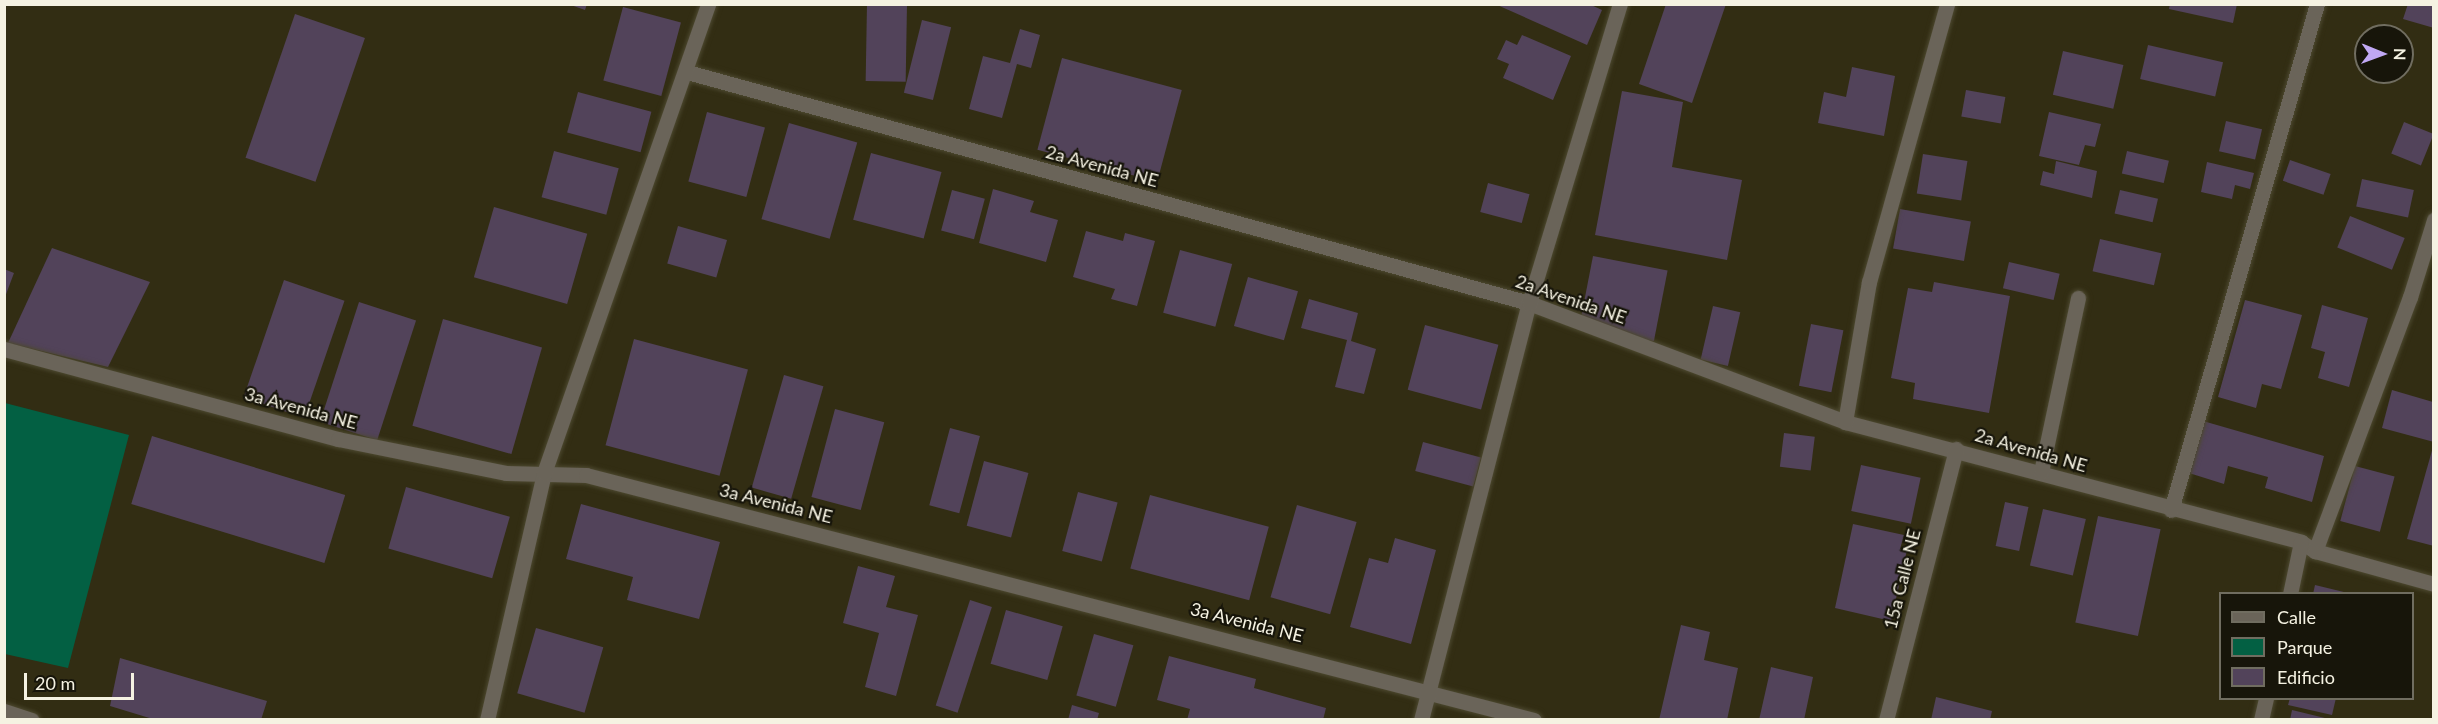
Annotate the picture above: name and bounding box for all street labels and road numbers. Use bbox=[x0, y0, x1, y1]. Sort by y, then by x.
street label: 2a Avenida NE bbox=[1043, 141, 1161, 191]
street label: 2a Avenida NE bbox=[1513, 270, 1629, 328]
street label: 3a Avenida NE bbox=[242, 383, 360, 433]
street label: 2a Avenida NE bbox=[1972, 424, 2090, 476]
street label: 3a Avenida NE bbox=[717, 478, 835, 528]
street label: 15a Calle NE bbox=[1879, 527, 1925, 631]
street label: 3a Avenida NE bbox=[1188, 597, 1306, 647]

